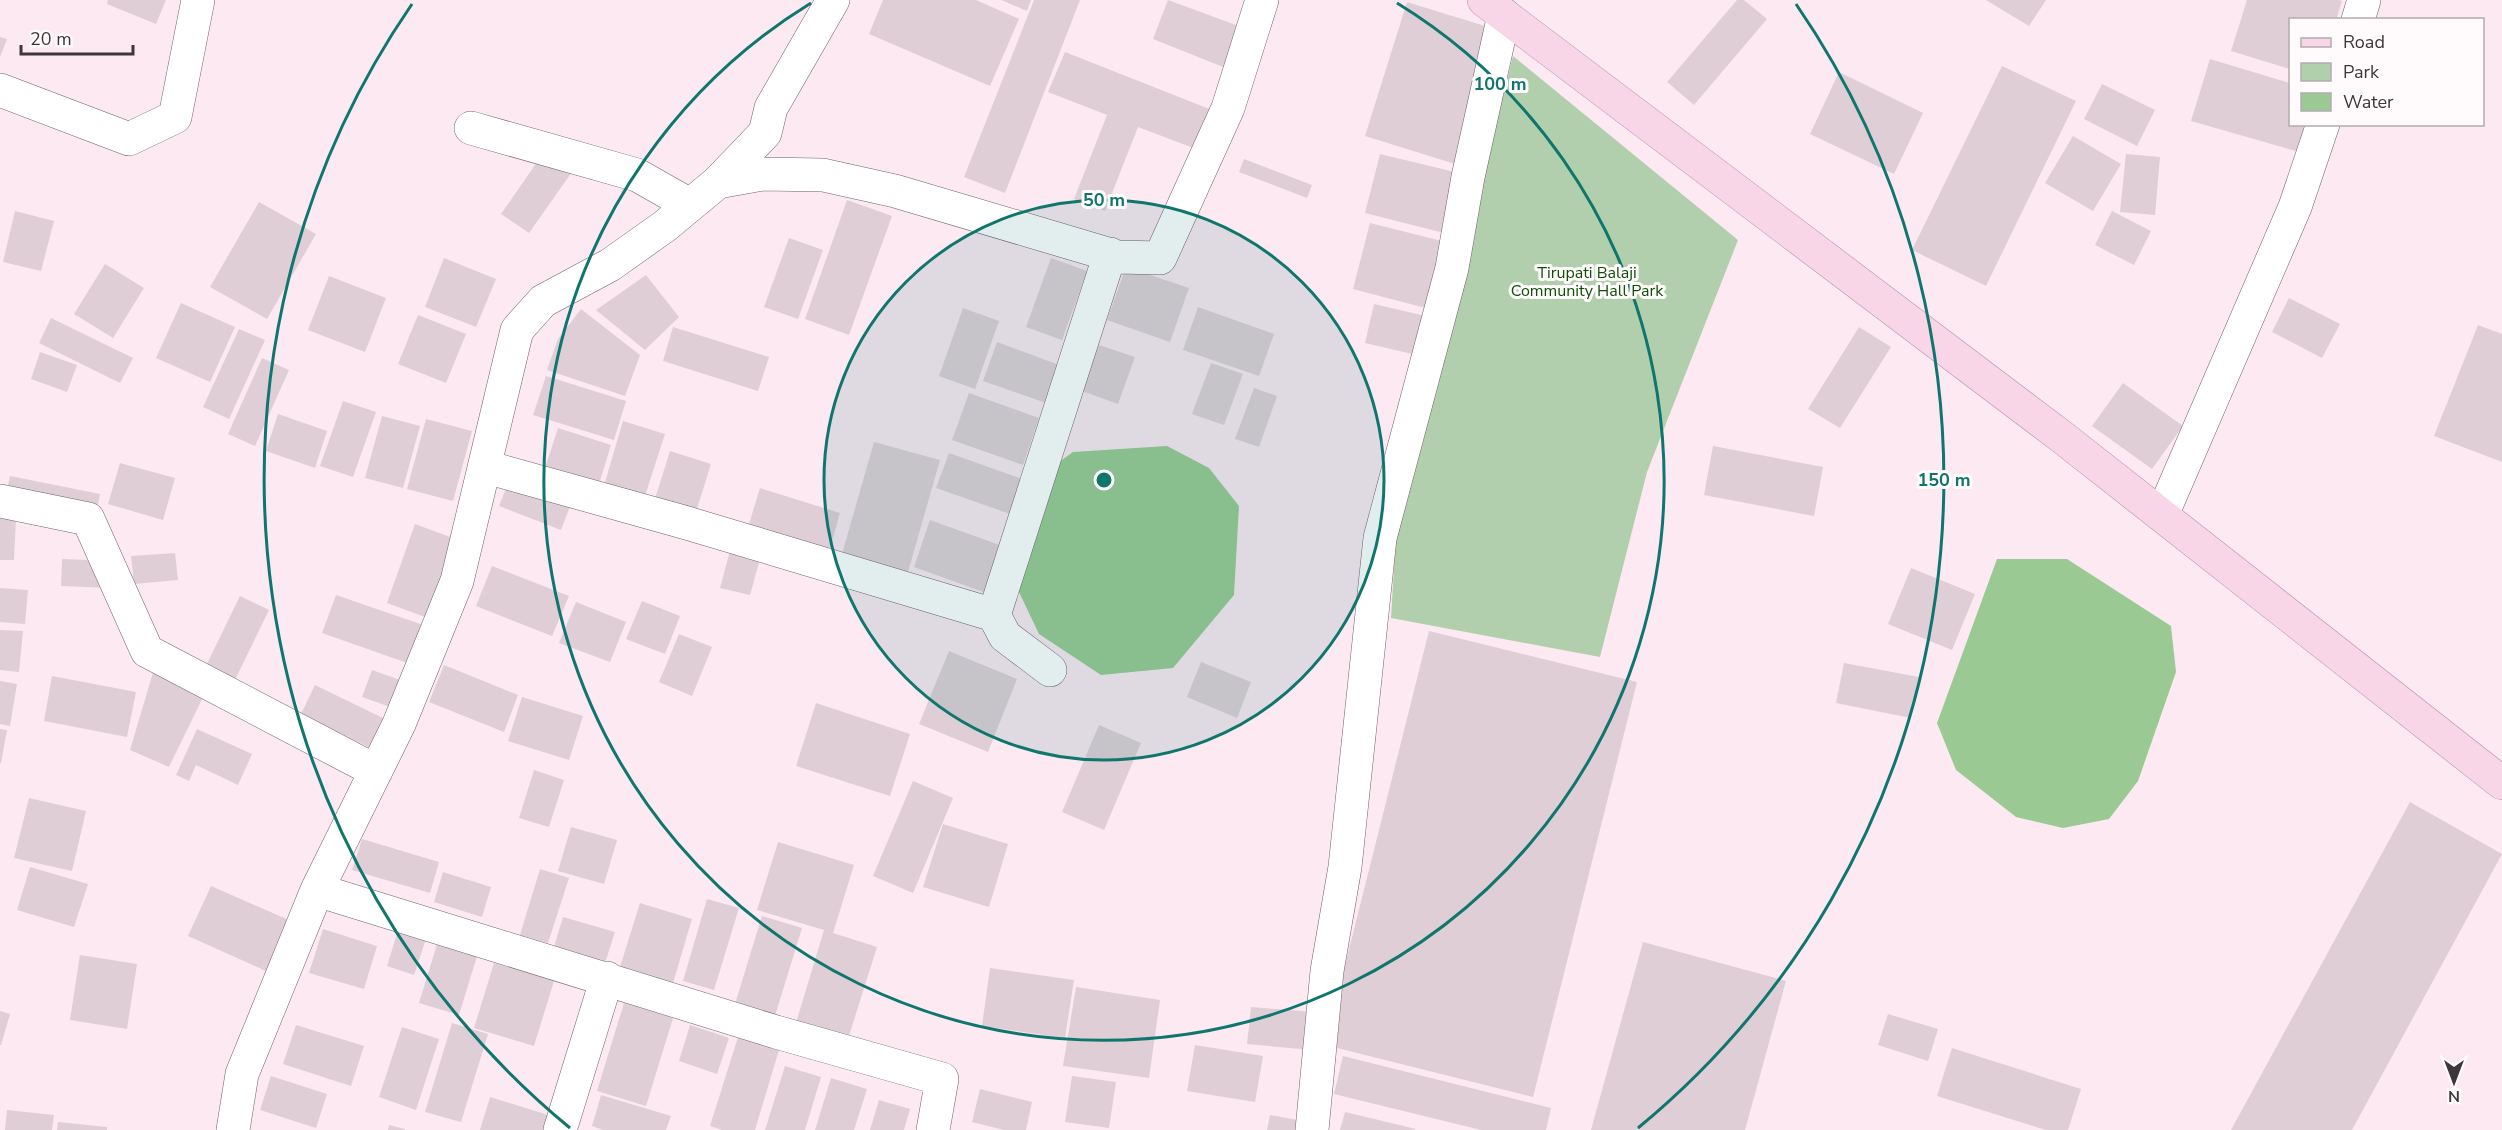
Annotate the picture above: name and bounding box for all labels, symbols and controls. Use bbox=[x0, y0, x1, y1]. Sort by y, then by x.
scale bar bbox=[21, 18, 134, 56]
legend bbox=[2289, 18, 2484, 126]
text: 20 m bbox=[30, 27, 72, 51]
text: Road bbox=[2343, 30, 2385, 54]
text: Park bbox=[2343, 60, 2380, 84]
text: 100 m bbox=[1473, 72, 1527, 96]
text: Water bbox=[2343, 90, 2394, 114]
text: 50 m bbox=[1083, 188, 1125, 212]
park label: Tirupati Balaji Community Hall Park bbox=[1511, 262, 1664, 302]
text: 150 m bbox=[1917, 468, 1971, 492]
centre of rings bbox=[1094, 470, 1114, 490]
north arrow bbox=[2424, 1052, 2484, 1112]
text: N bbox=[2448, 1085, 2460, 1107]

